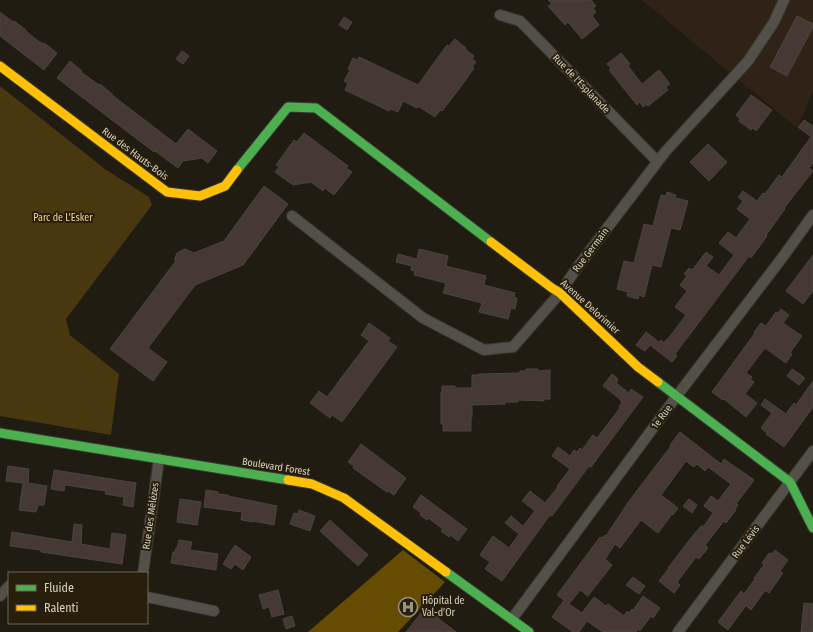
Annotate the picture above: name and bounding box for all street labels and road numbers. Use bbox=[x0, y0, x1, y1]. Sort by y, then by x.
street label: Rue de l'Esplanade bbox=[550, 52, 612, 116]
street label: Rue des Hauts-Bois bbox=[100, 125, 170, 183]
street label: Rue Germain bbox=[570, 225, 612, 275]
street label: Avenue Delorimier bbox=[558, 277, 623, 337]
street label: 1e Rue bbox=[649, 403, 675, 431]
street label: Boulevard Forest bbox=[241, 456, 312, 478]
street label: Rue des Mélèzes bbox=[140, 482, 162, 550]
street label: Rue Lévis bbox=[730, 523, 762, 561]

